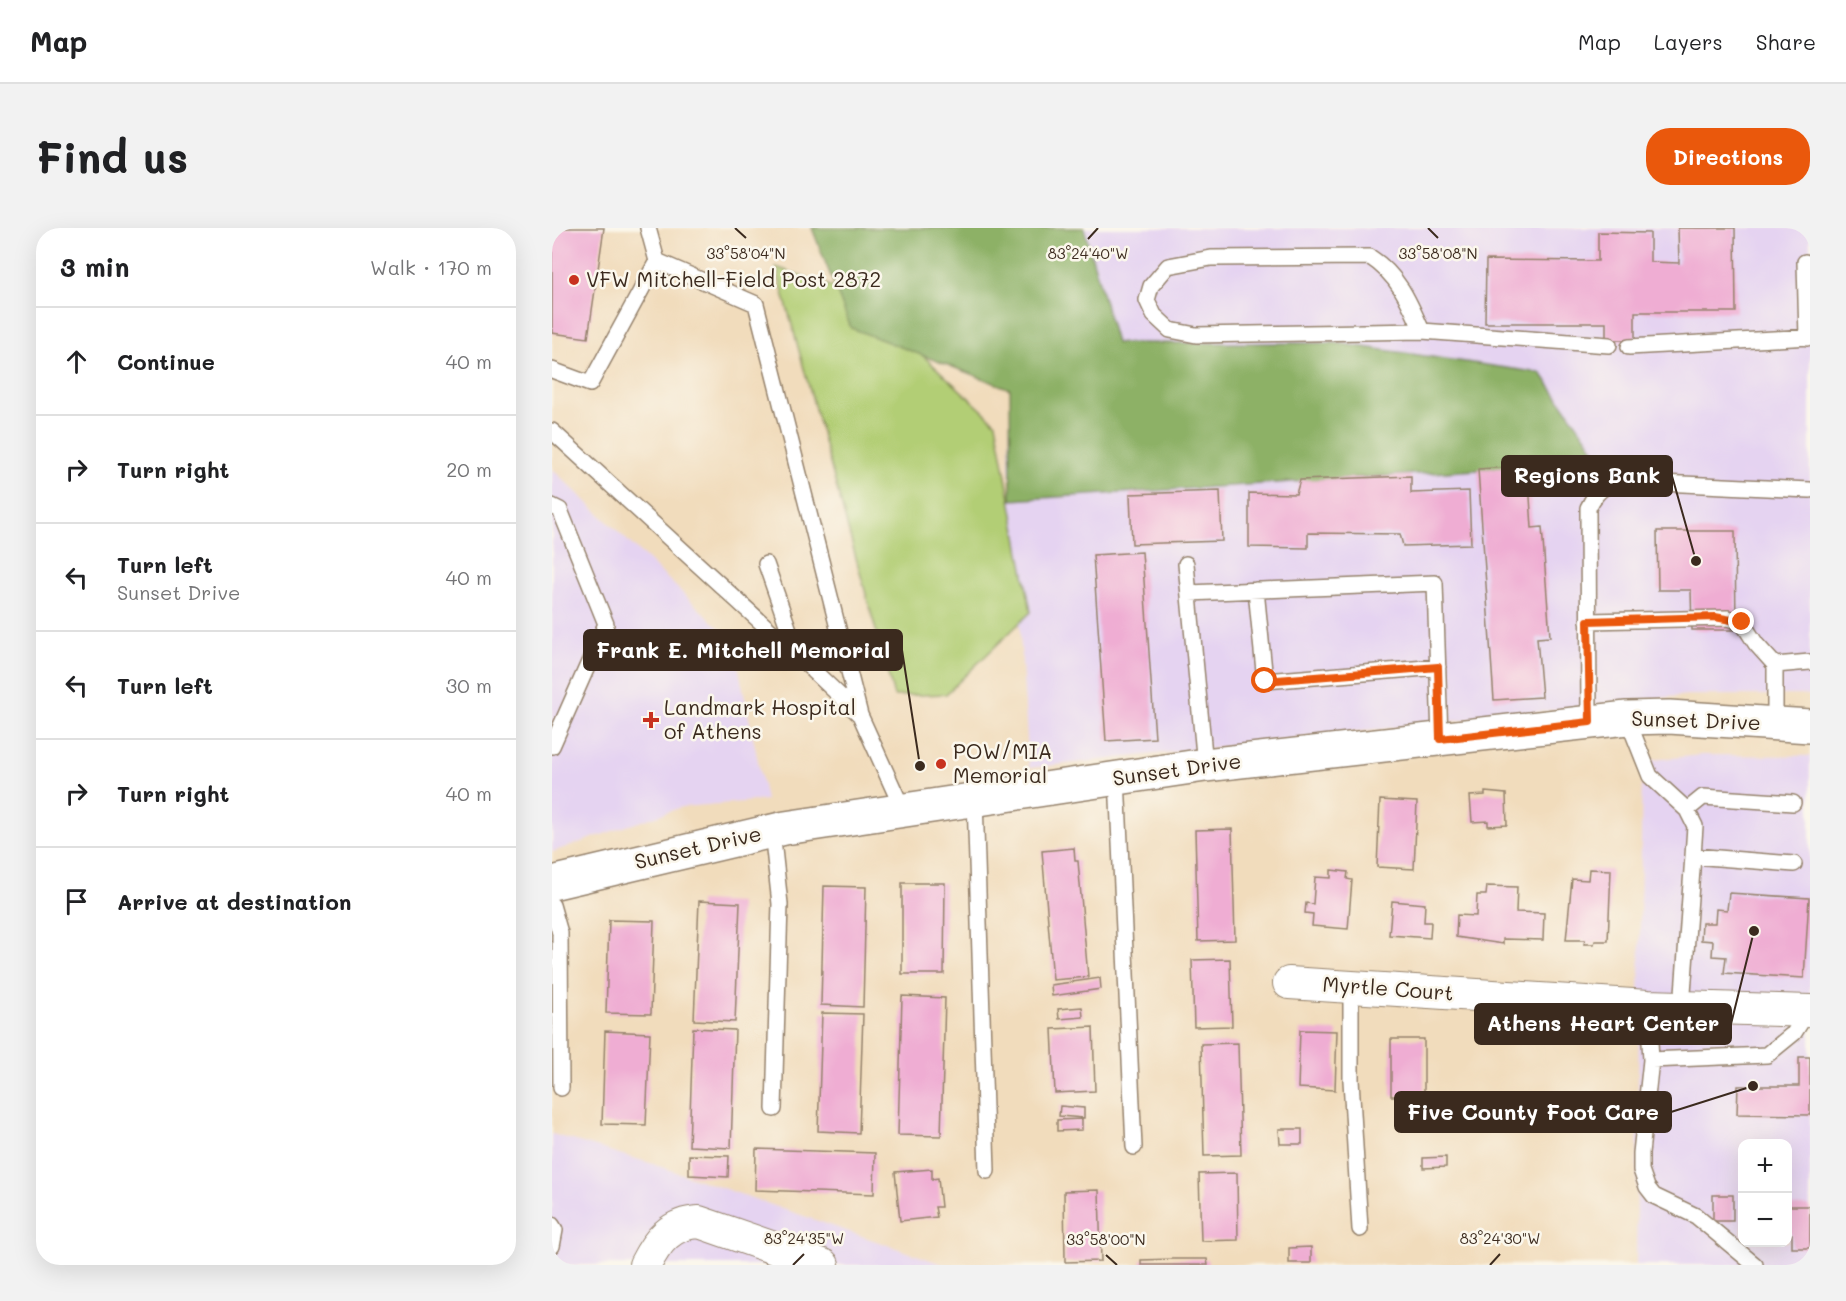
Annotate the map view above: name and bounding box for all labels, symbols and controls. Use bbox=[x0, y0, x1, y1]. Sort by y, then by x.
text: Map bbox=[30, 23, 87, 59]
text: Map bbox=[1578, 28, 1621, 55]
text: Layers bbox=[1654, 28, 1723, 55]
text: Share bbox=[1756, 28, 1816, 55]
button: Directions bbox=[1646, 128, 1810, 185]
text: Find us bbox=[36, 129, 188, 184]
text: 33°58'04"N bbox=[707, 243, 785, 263]
text: 83°24'40"W bbox=[1048, 243, 1128, 263]
text: 33°58'08"N bbox=[1398, 243, 1478, 263]
text: 3 min bbox=[60, 250, 129, 284]
text: Walk · 170 m bbox=[370, 254, 492, 280]
place label: VFW Mitchell-Field Post 2872 bbox=[586, 265, 881, 292]
marker: VFW Mitchell-Field Post 2872 bbox=[567, 273, 581, 287]
icon: ahead bbox=[60, 345, 93, 378]
text: Continue bbox=[117, 347, 215, 376]
text: 40 m bbox=[446, 348, 492, 374]
icon: right bbox=[60, 453, 93, 486]
text: Turn right bbox=[117, 455, 229, 484]
text: 20 m bbox=[446, 456, 492, 482]
callout: Regions Bank bbox=[1502, 456, 1672, 496]
text: Regions Bank bbox=[1514, 460, 1660, 489]
text: Turn left bbox=[117, 550, 213, 579]
icon: left bbox=[60, 561, 93, 594]
text: 40 m bbox=[446, 564, 492, 590]
text: Sunset Drive bbox=[117, 579, 240, 605]
route end bbox=[1728, 608, 1754, 634]
callout: Frank E. Mitchell Memorial bbox=[584, 630, 902, 670]
text: Frank E. Mitchell Memorial bbox=[596, 635, 890, 664]
route start bbox=[1251, 667, 1277, 693]
icon: left bbox=[60, 669, 93, 702]
text: Turn left bbox=[117, 671, 213, 700]
text: 30 m bbox=[446, 672, 492, 698]
place label: Landmark Hospital of Athens bbox=[664, 693, 856, 744]
street label: Sunset Drive bbox=[1631, 704, 1761, 735]
marker: Landmark Hospital of Athens bbox=[642, 711, 660, 729]
place label: POW/MIA Memorial bbox=[953, 737, 1052, 788]
street label: Sunset Drive bbox=[1111, 746, 1243, 791]
marker: POW/MIA Memorial bbox=[934, 757, 948, 771]
icon: right bbox=[60, 777, 93, 810]
text: Turn right bbox=[117, 779, 229, 808]
text: 40 m bbox=[446, 780, 492, 806]
street label: Sunset Drive bbox=[631, 819, 764, 874]
icon: arrive bbox=[60, 885, 93, 918]
text: Arrive at destination bbox=[117, 887, 352, 916]
street label: Myrtle Court bbox=[1322, 969, 1454, 1006]
callout: Athens Heart Center bbox=[1475, 1004, 1731, 1044]
text: Athens Heart Center bbox=[1487, 1008, 1719, 1037]
callout: Five County Foot Care bbox=[1395, 1092, 1671, 1132]
text: Five County Foot Care bbox=[1407, 1097, 1659, 1126]
map controls bbox=[1738, 1139, 1792, 1247]
button: + bbox=[1738, 1139, 1792, 1193]
button: − bbox=[1738, 1193, 1792, 1247]
text: 83°24'35"W bbox=[764, 1228, 844, 1248]
text: 83°24'30"W bbox=[1460, 1228, 1540, 1248]
text: 33°58'00"N bbox=[1066, 1229, 1146, 1249]

